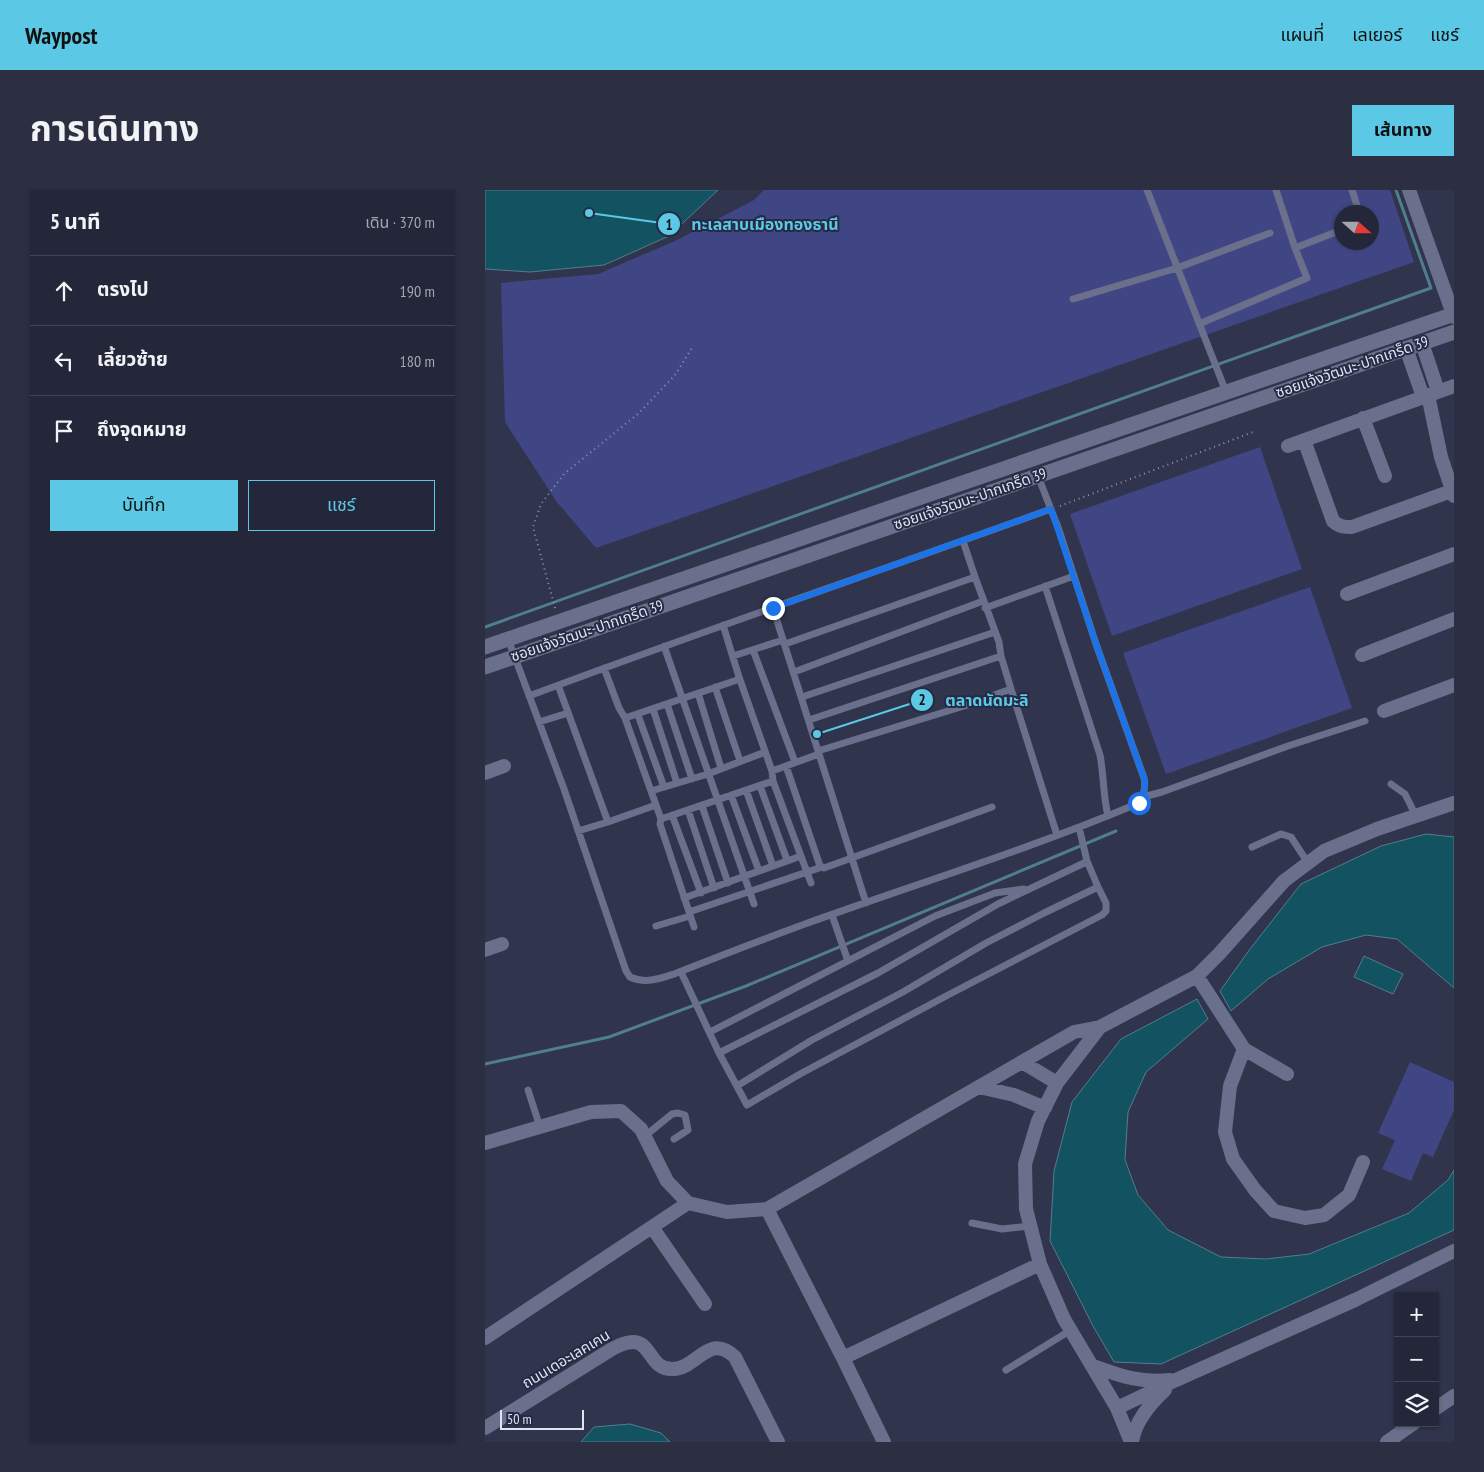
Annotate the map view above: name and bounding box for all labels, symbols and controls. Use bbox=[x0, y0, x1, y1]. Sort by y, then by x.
text: Waypost bbox=[25, 20, 98, 51]
text: แผนที่ bbox=[1280, 23, 1324, 46]
text: เลเยอร์ bbox=[1352, 23, 1402, 46]
text: แชร์ bbox=[1430, 23, 1459, 46]
text: การเดินทาง bbox=[30, 105, 199, 151]
button: เส้นทาง bbox=[1352, 105, 1454, 156]
north arrow bbox=[1334, 205, 1379, 250]
text: 5 นาที bbox=[50, 208, 101, 235]
callout: ทะเลสาบเมืองทองธานี bbox=[656, 209, 849, 240]
text: เดิน · 370 m bbox=[365, 212, 435, 232]
text: ทะเลสาบเมืองทองธานี bbox=[691, 214, 839, 234]
text: 1 bbox=[665, 215, 673, 234]
icon: ahead bbox=[50, 277, 78, 305]
text: ตรงไป bbox=[97, 277, 149, 301]
text: 190 m bbox=[400, 281, 435, 301]
street label: ซอยแจ้งวัฒนะ-ปากเกร็ด 39 bbox=[1273, 331, 1431, 402]
icon: left bbox=[50, 347, 78, 375]
text: เลี้ยวซ้าย bbox=[97, 347, 168, 371]
text: 180 m bbox=[400, 351, 435, 371]
icon: arrive bbox=[50, 417, 78, 445]
text: ถึงจุดหมาย bbox=[97, 417, 187, 441]
street label: ซอยแจ้งวัฒนะ-ปากเกร็ด 39 bbox=[891, 463, 1049, 534]
button: บันทึก bbox=[50, 480, 238, 531]
button: แชร์ bbox=[248, 480, 435, 531]
street label: ซอยแจ้งวัฒนะ-ปากเกร็ด 39 bbox=[508, 595, 666, 666]
route end bbox=[762, 597, 785, 620]
callout: ตลาดนัดมะลิ bbox=[910, 684, 1038, 715]
text: 2 bbox=[918, 690, 926, 709]
text: ตลาดนัดมะลิ bbox=[945, 690, 1029, 710]
route start bbox=[1128, 792, 1151, 815]
map controls bbox=[1394, 1292, 1439, 1427]
button: + bbox=[1394, 1292, 1439, 1337]
street label: ถนนเดอะเลคเคน bbox=[518, 1325, 613, 1392]
button: − bbox=[1394, 1337, 1439, 1382]
button: layers bbox=[1394, 1382, 1439, 1427]
scale bar bbox=[500, 1407, 584, 1430]
text: 50 m bbox=[507, 1410, 532, 1428]

